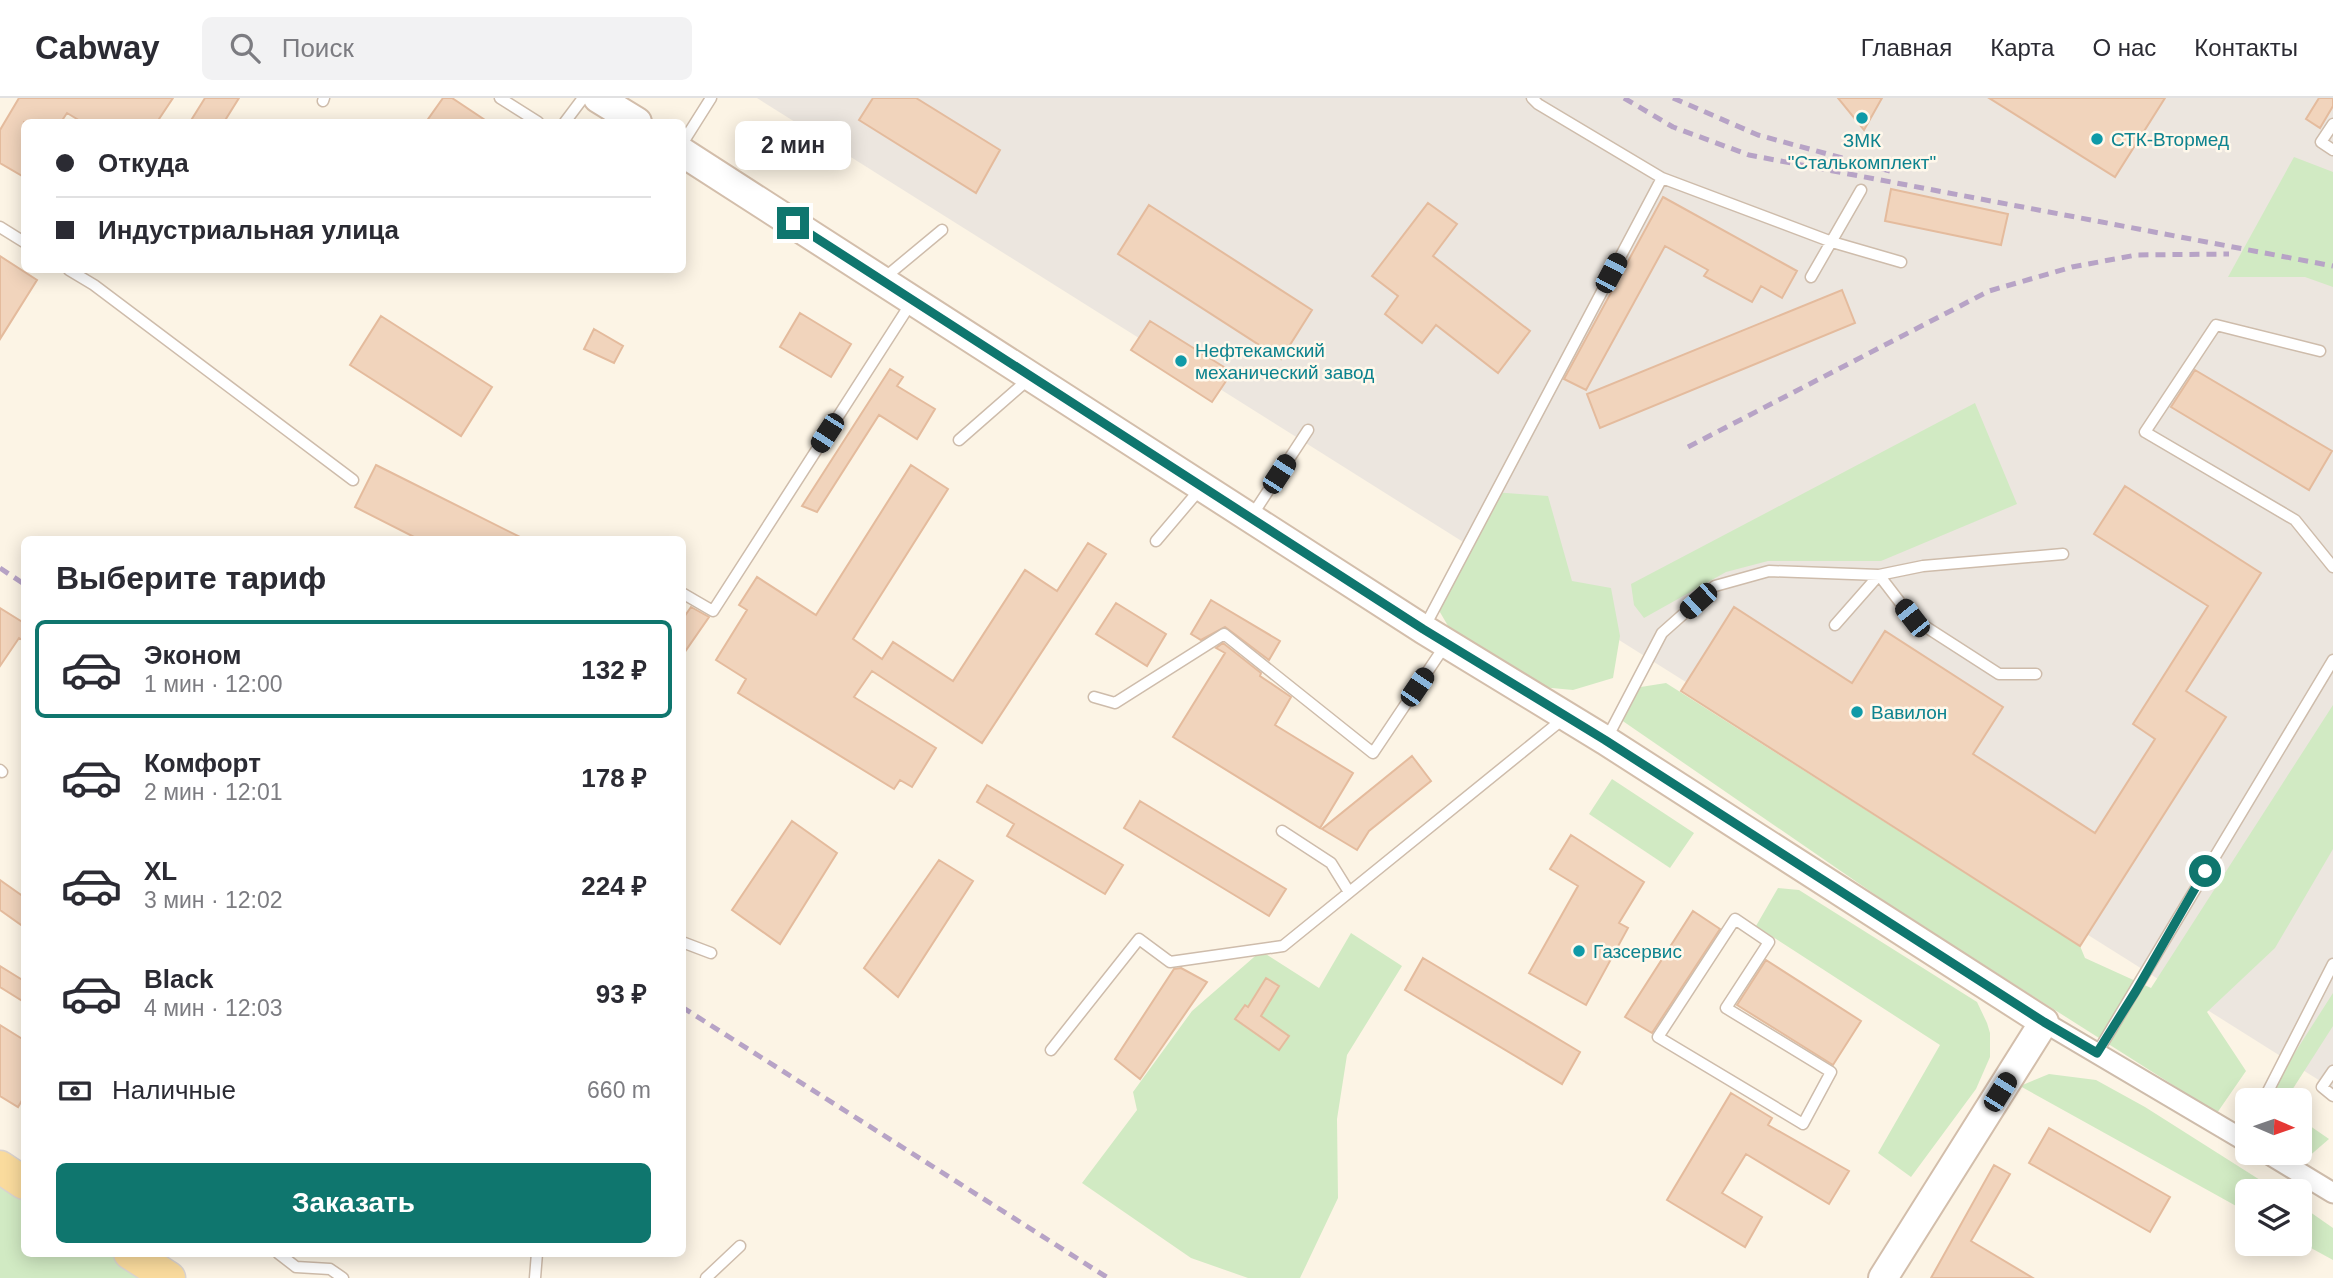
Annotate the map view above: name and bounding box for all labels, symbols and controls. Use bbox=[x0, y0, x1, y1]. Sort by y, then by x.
search box bbox=[202, 17, 692, 80]
text: Cabway bbox=[35, 29, 160, 66]
icon: search bbox=[226, 29, 264, 67]
text: Поиск bbox=[282, 33, 354, 63]
text: Главная bbox=[1861, 34, 1952, 61]
text: Карта bbox=[1990, 34, 2054, 61]
text: О нас bbox=[2092, 34, 2156, 61]
text: Контакты bbox=[2194, 34, 2298, 61]
marker: ЗМК "Сталькомплект" bbox=[1854, 110, 1870, 126]
callout: 2 мин bbox=[735, 122, 851, 170]
place label: СТК-Втормед bbox=[2111, 129, 2229, 150]
place label: ЗМК "Сталькомплект" bbox=[1788, 130, 1936, 173]
marker: СТК-Втормед bbox=[2089, 131, 2105, 147]
text: 2 мин bbox=[761, 132, 825, 158]
text: Откуда bbox=[98, 148, 189, 178]
route end bbox=[777, 207, 809, 239]
text: Индустриальная улица bbox=[98, 215, 399, 245]
car bbox=[1592, 250, 1631, 296]
place label: Нефтекамский механический завод bbox=[1195, 340, 1374, 383]
marker: Нефтекамский механический завод bbox=[1173, 353, 1189, 369]
car bbox=[807, 410, 848, 456]
car bbox=[1259, 451, 1300, 497]
text: Выберите тариф bbox=[56, 560, 326, 596]
car bbox=[1676, 579, 1721, 623]
car bbox=[1891, 595, 1934, 641]
icon: car bbox=[60, 638, 123, 701]
text: Эконом bbox=[144, 640, 242, 670]
text: 132 ₽ bbox=[581, 655, 647, 685]
car bbox=[1397, 664, 1438, 710]
text: 1 мин · 12:00 bbox=[144, 671, 283, 697]
place label: Вавилон bbox=[1871, 702, 1947, 723]
marker: Вавилон bbox=[1849, 704, 1865, 720]
icon: car bbox=[60, 746, 123, 809]
text: Комфорт bbox=[144, 748, 261, 778]
text: 178 ₽ bbox=[581, 763, 647, 793]
text: 2 мин · 12:01 bbox=[144, 779, 283, 805]
icon: car bbox=[60, 854, 123, 917]
route start bbox=[2189, 855, 2221, 887]
text: XL bbox=[144, 856, 177, 886]
text: 224 ₽ bbox=[581, 871, 647, 901]
text: 3 мин · 12:02 bbox=[144, 887, 283, 913]
place label: Газсервис bbox=[1593, 941, 1682, 962]
marker: Газсервис bbox=[1571, 943, 1587, 959]
icon: car bbox=[60, 962, 123, 1025]
text: Black bbox=[144, 964, 213, 994]
text: 93 ₽ bbox=[596, 979, 647, 1009]
text: 4 мин · 12:03 bbox=[144, 995, 283, 1021]
car bbox=[1980, 1069, 2021, 1115]
icon: cash bbox=[56, 1072, 94, 1110]
text: Наличные bbox=[112, 1075, 236, 1105]
text: 660 m bbox=[587, 1077, 651, 1103]
north arrow bbox=[2235, 1088, 2312, 1166]
map controls bbox=[2235, 1088, 2312, 1256]
button: Заказать bbox=[56, 1163, 651, 1243]
button: layers bbox=[2235, 1179, 2312, 1256]

